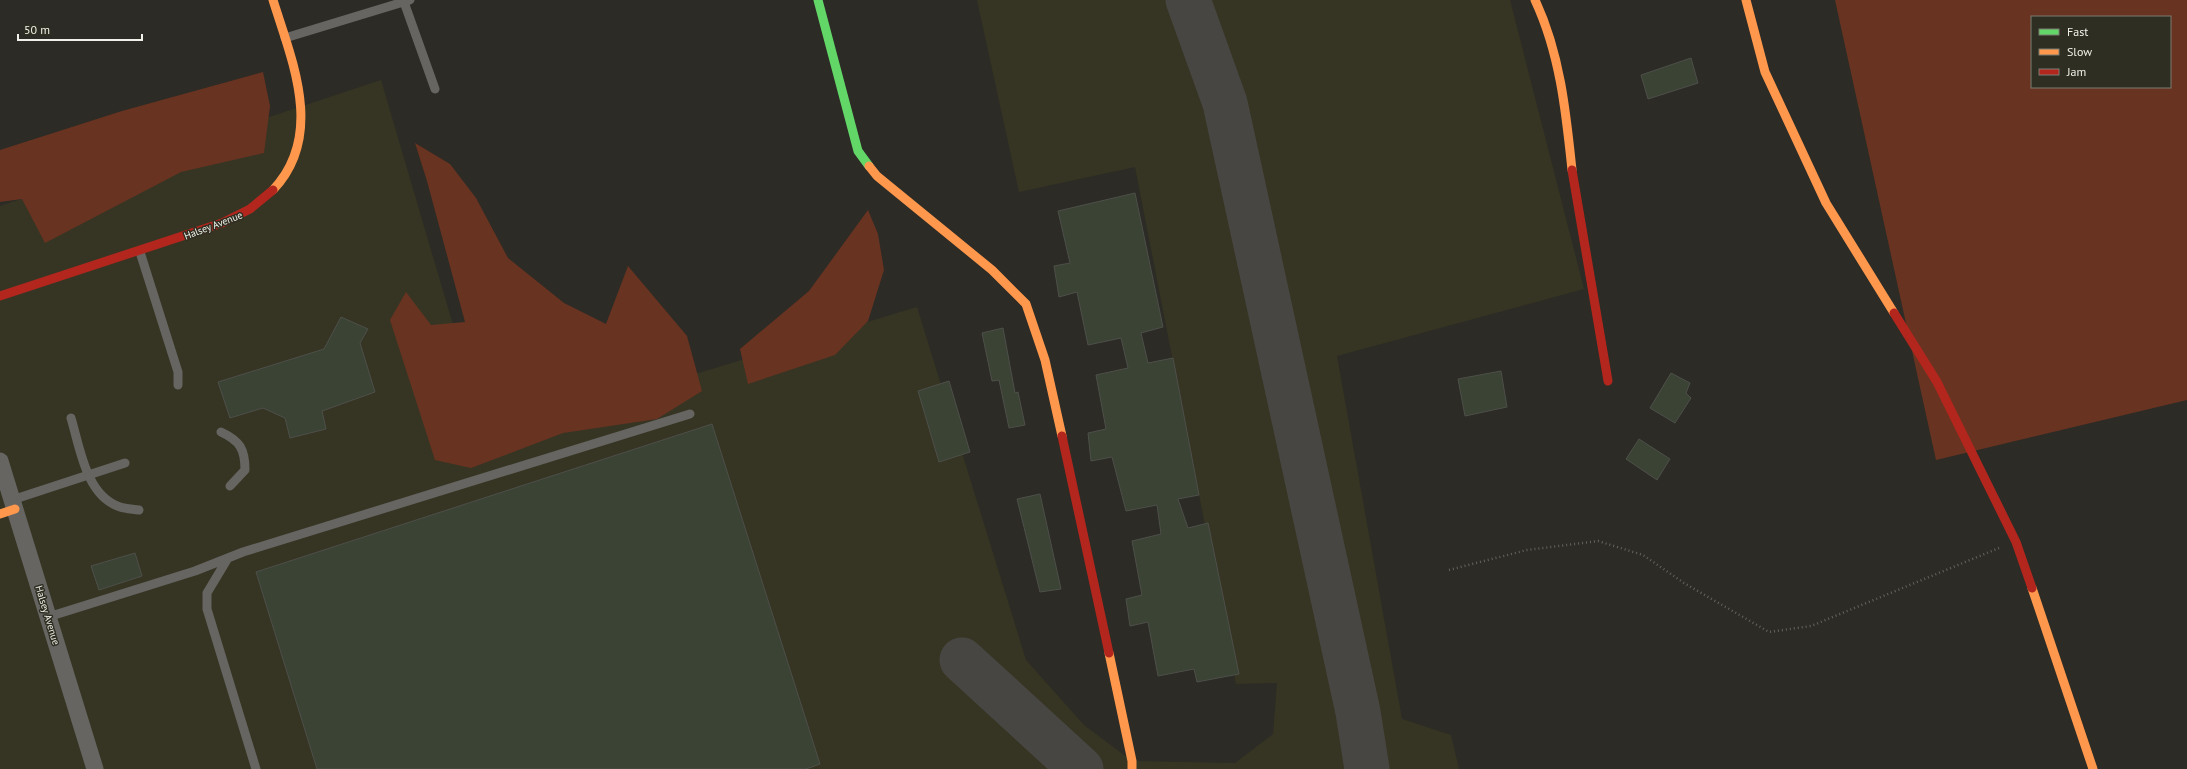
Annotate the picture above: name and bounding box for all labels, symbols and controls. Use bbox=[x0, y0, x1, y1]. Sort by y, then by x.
scale bar bbox=[18, 16, 142, 42]
legend bbox=[2031, 16, 2171, 88]
text: 50 m bbox=[24, 22, 50, 37]
text: Fast bbox=[2067, 24, 2088, 39]
text: Slow bbox=[2067, 44, 2092, 59]
text: Jam bbox=[2066, 64, 2086, 79]
street label: Halsey Avenue bbox=[182, 208, 244, 243]
street label: Halsey Avenue bbox=[32, 584, 63, 646]

